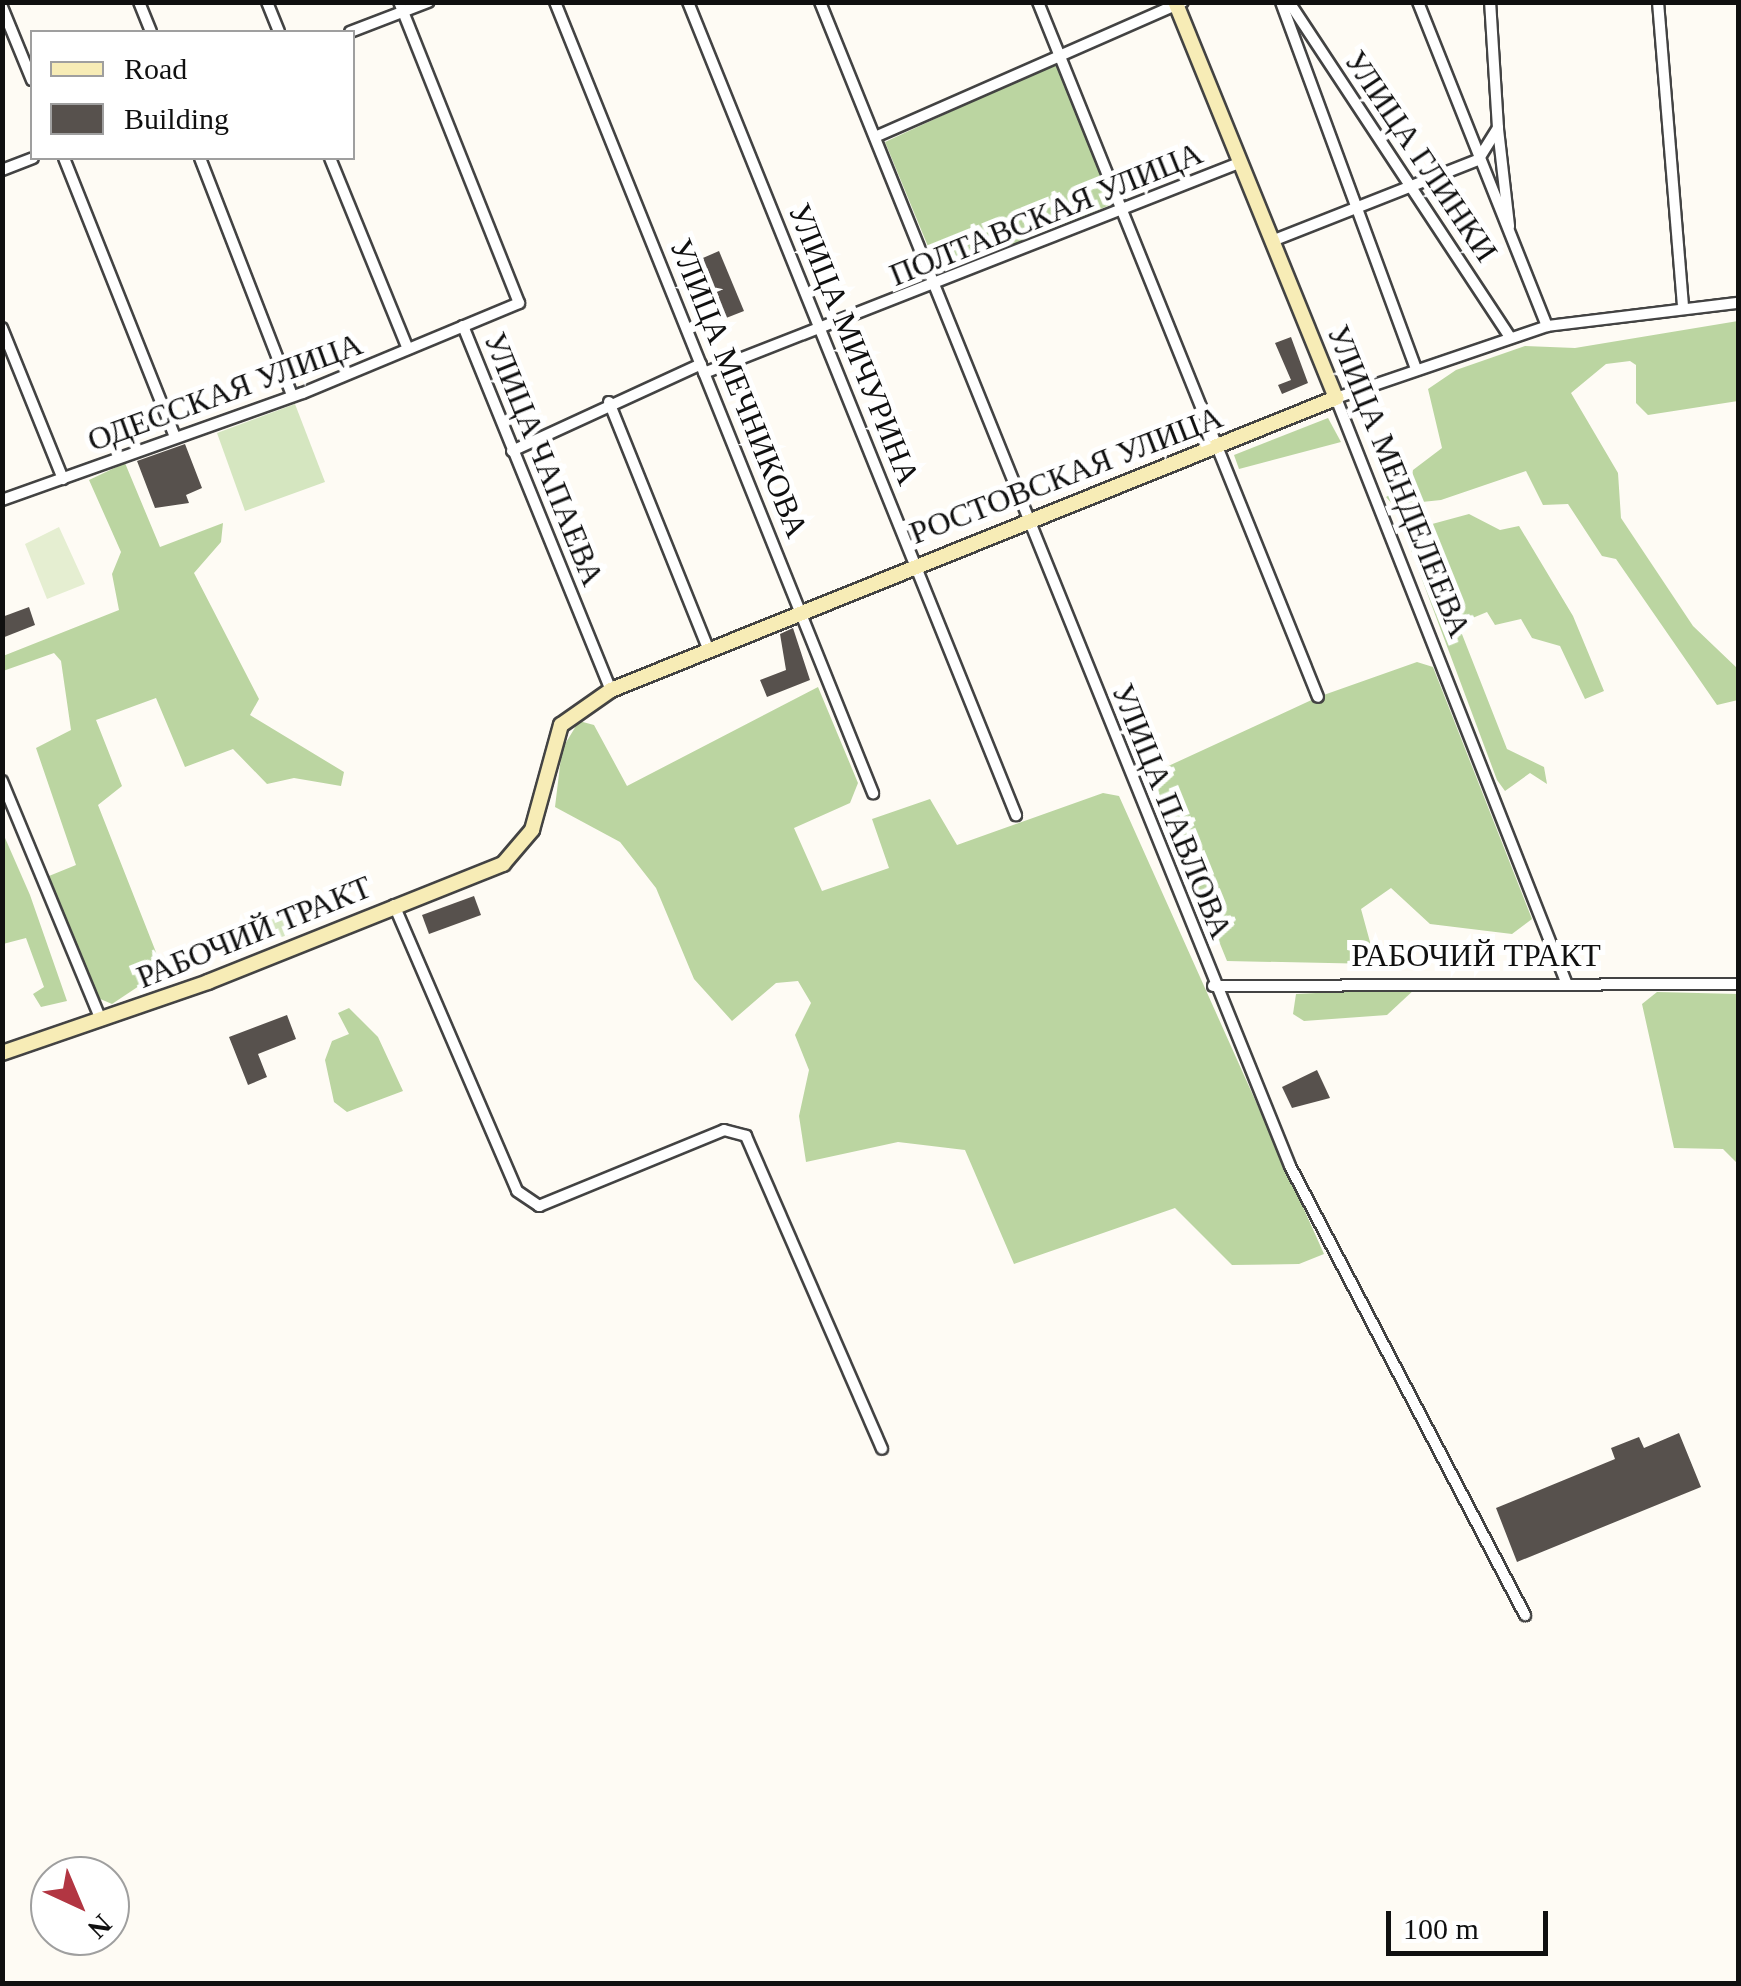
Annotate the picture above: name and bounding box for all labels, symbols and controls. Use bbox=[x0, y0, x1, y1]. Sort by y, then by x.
legend bbox=[30, 30, 355, 160]
street label: УЛИЦА ГЛИНКИ bbox=[1336, 43, 1506, 269]
text: Road bbox=[124, 52, 187, 85]
text: Building bbox=[124, 102, 229, 135]
street label: ПОЛТАВСКАЯ УЛИЦА bbox=[884, 134, 1208, 294]
street label: УЛИЦА МИЧУРИНА bbox=[780, 198, 928, 490]
street label: УЛИЦА МЕЧНИКОВА bbox=[661, 233, 817, 543]
street label: УЛИЦА МЕНДЕЛЕЕВА bbox=[1319, 319, 1479, 643]
street label: ОДЕССКАЯ УЛИЦА bbox=[82, 324, 368, 460]
street label: УЛИЦА ЧАПАЕВА bbox=[476, 327, 612, 591]
street label: РОСТОВСКАЯ УЛИЦА bbox=[904, 398, 1228, 552]
street label: УЛИЦА ПАВЛОВА bbox=[1103, 678, 1241, 944]
street label: РАБОЧИЙ ТРАКТ bbox=[131, 867, 377, 997]
street label: РАБОЧИЙ ТРАКТ bbox=[1351, 936, 1601, 974]
north arrow bbox=[30, 1856, 130, 1956]
scale bar bbox=[1391, 1891, 1554, 1953]
text: N bbox=[82, 1908, 118, 1945]
text: 100 m bbox=[1403, 1912, 1479, 1945]

